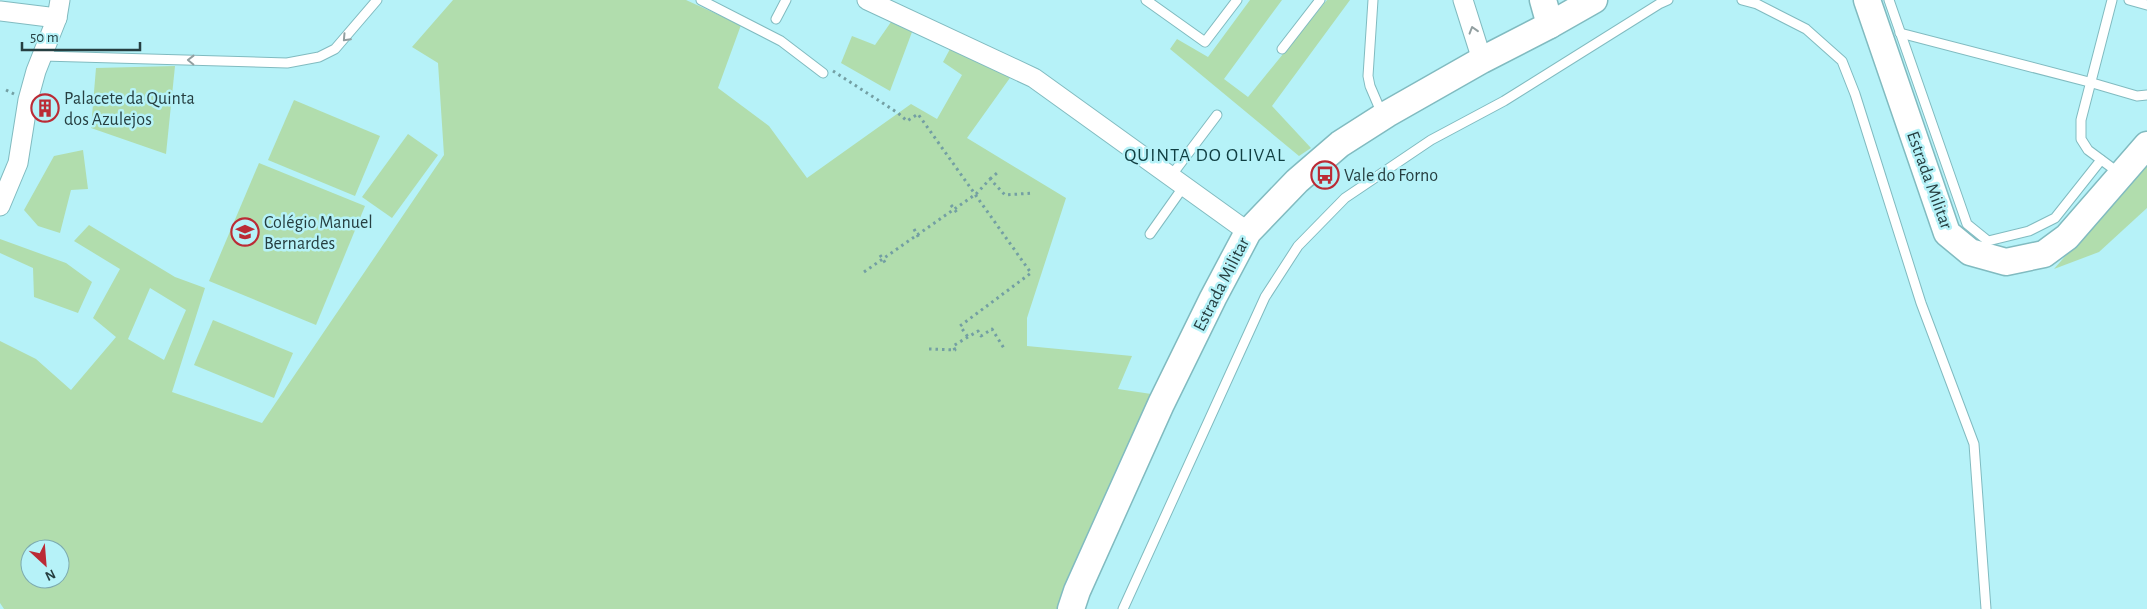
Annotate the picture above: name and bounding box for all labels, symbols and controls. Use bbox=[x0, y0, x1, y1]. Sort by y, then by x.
scale bar bbox=[22, 20, 140, 52]
one-way arrow bbox=[1468, 26, 1478, 34]
text: 50 m bbox=[30, 30, 59, 45]
one-way arrow bbox=[343, 32, 352, 41]
one-way arrow bbox=[187, 55, 194, 65]
place label: Palacete da Quinta dos Azulejos bbox=[64, 90, 195, 129]
building icon: Palacete da Quinta dos Azulejos bbox=[30, 93, 60, 123]
street label: Estrada Militar bbox=[1903, 129, 1955, 232]
district label: QUINTA DO OLIVAL bbox=[1124, 146, 1286, 165]
bus stop icon: Vale do Forno bbox=[1310, 160, 1340, 190]
place label: Vale do Forno bbox=[1344, 167, 1438, 185]
place label: Colégio Manuel Bernardes bbox=[264, 214, 373, 253]
school or university icon: Colégio Manuel Bernardes bbox=[230, 217, 260, 247]
street label: Estrada Militar bbox=[1191, 234, 1253, 334]
north arrow bbox=[20, 539, 70, 589]
text: N bbox=[43, 566, 58, 583]

